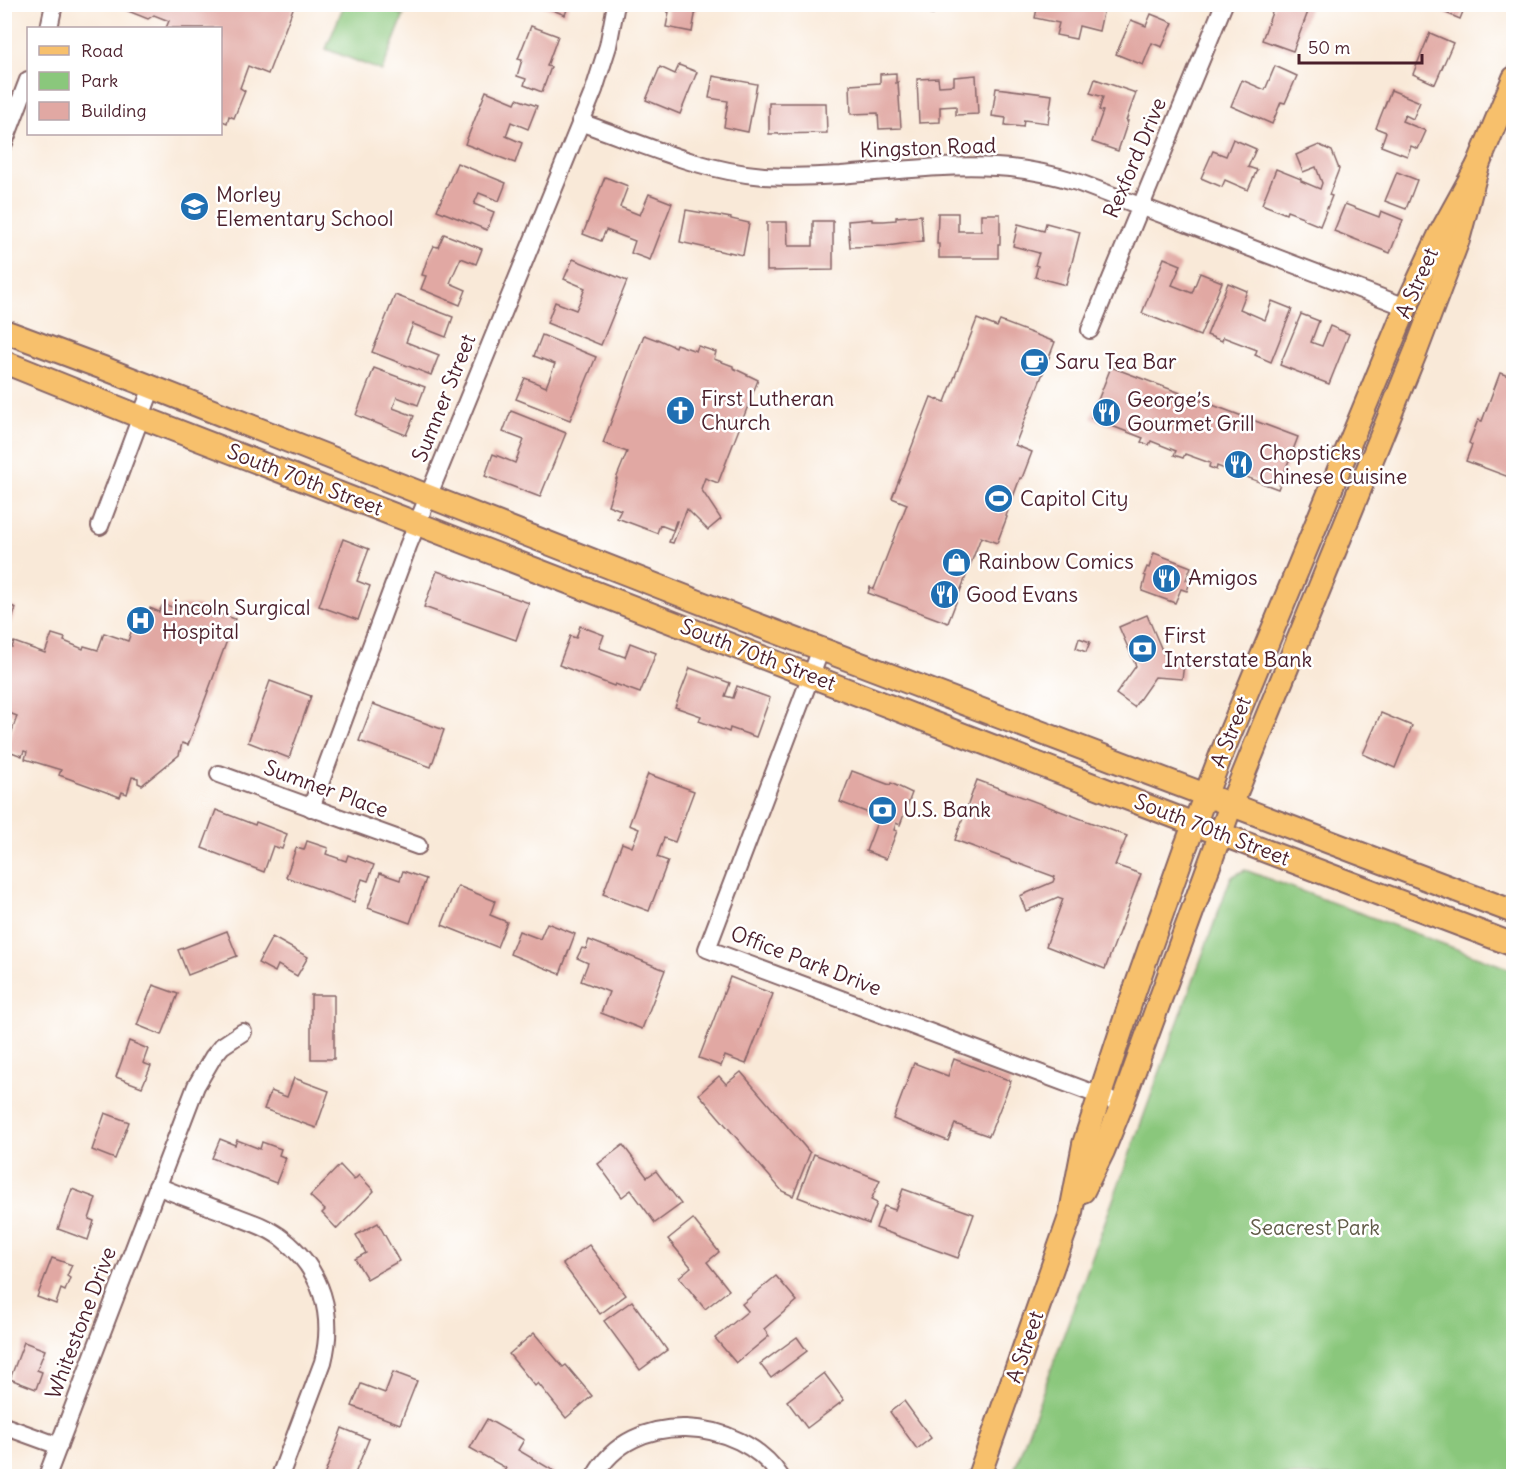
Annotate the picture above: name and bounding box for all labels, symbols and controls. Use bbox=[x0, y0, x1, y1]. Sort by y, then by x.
legend bbox=[27, 27, 222, 135]
scale bar bbox=[1299, 27, 1422, 65]
text: 50 m bbox=[1308, 36, 1350, 59]
text: Road bbox=[81, 39, 124, 62]
text: Park bbox=[81, 69, 118, 92]
street label: Rexford Drive bbox=[1097, 93, 1172, 222]
text: Building bbox=[81, 99, 146, 122]
street label: Kingston Road bbox=[859, 132, 997, 163]
place label: Morley Elementary School bbox=[216, 181, 393, 232]
school or university icon: Morley Elementary School bbox=[179, 191, 211, 223]
street label: A Street bbox=[1389, 243, 1444, 322]
street label: Sumner Street bbox=[406, 330, 481, 466]
cafe icon: Saru Tea Bar bbox=[1018, 346, 1050, 378]
place label: Saru Tea Bar bbox=[1055, 348, 1177, 375]
place label: First Lutheran Church bbox=[701, 385, 834, 436]
place label: George’s Gourmet Grill bbox=[1127, 386, 1254, 437]
church icon: First Lutheran Church bbox=[664, 395, 696, 427]
restaurant icon: George’s Gourmet Grill bbox=[1090, 396, 1122, 428]
street label: South 70th Street bbox=[224, 437, 387, 522]
place label: Chopsticks Chinese Cuisine bbox=[1259, 439, 1407, 490]
restaurant icon: Chopsticks Chinese Cuisine bbox=[1222, 449, 1254, 481]
sports icon: Capitol City bbox=[983, 483, 1015, 515]
place label: Capitol City bbox=[1020, 485, 1128, 512]
shop icon: Rainbow Comics bbox=[941, 546, 973, 578]
place label: Rainbow Comics bbox=[978, 548, 1134, 575]
restaurant icon: Amigos bbox=[1151, 562, 1183, 594]
place label: Amigos bbox=[1188, 564, 1258, 591]
restaurant icon: Good Evans bbox=[929, 579, 961, 611]
place label: Good Evans bbox=[966, 581, 1078, 608]
place label: Lincoln Surgical Hospital bbox=[162, 594, 310, 645]
hospital icon: Lincoln Surgical Hospital bbox=[125, 604, 157, 636]
street label: South 70th Street bbox=[677, 612, 840, 697]
place label: First Interstate Bank bbox=[1164, 622, 1312, 673]
bank icon: First Interstate Bank bbox=[1127, 632, 1159, 664]
street label: A Street bbox=[1204, 692, 1257, 771]
street label: Sumner Place bbox=[260, 754, 392, 823]
street label: South 70th Street bbox=[1131, 787, 1294, 872]
bank icon: U.S. Bank bbox=[866, 794, 898, 826]
place label: U.S. Bank bbox=[903, 796, 991, 823]
street label: Office Park Drive bbox=[727, 919, 885, 1002]
park label: Seacrest Park bbox=[1250, 1214, 1380, 1241]
street label: Whitestone Drive bbox=[39, 1243, 122, 1403]
street label: A Street bbox=[1000, 1307, 1049, 1386]

